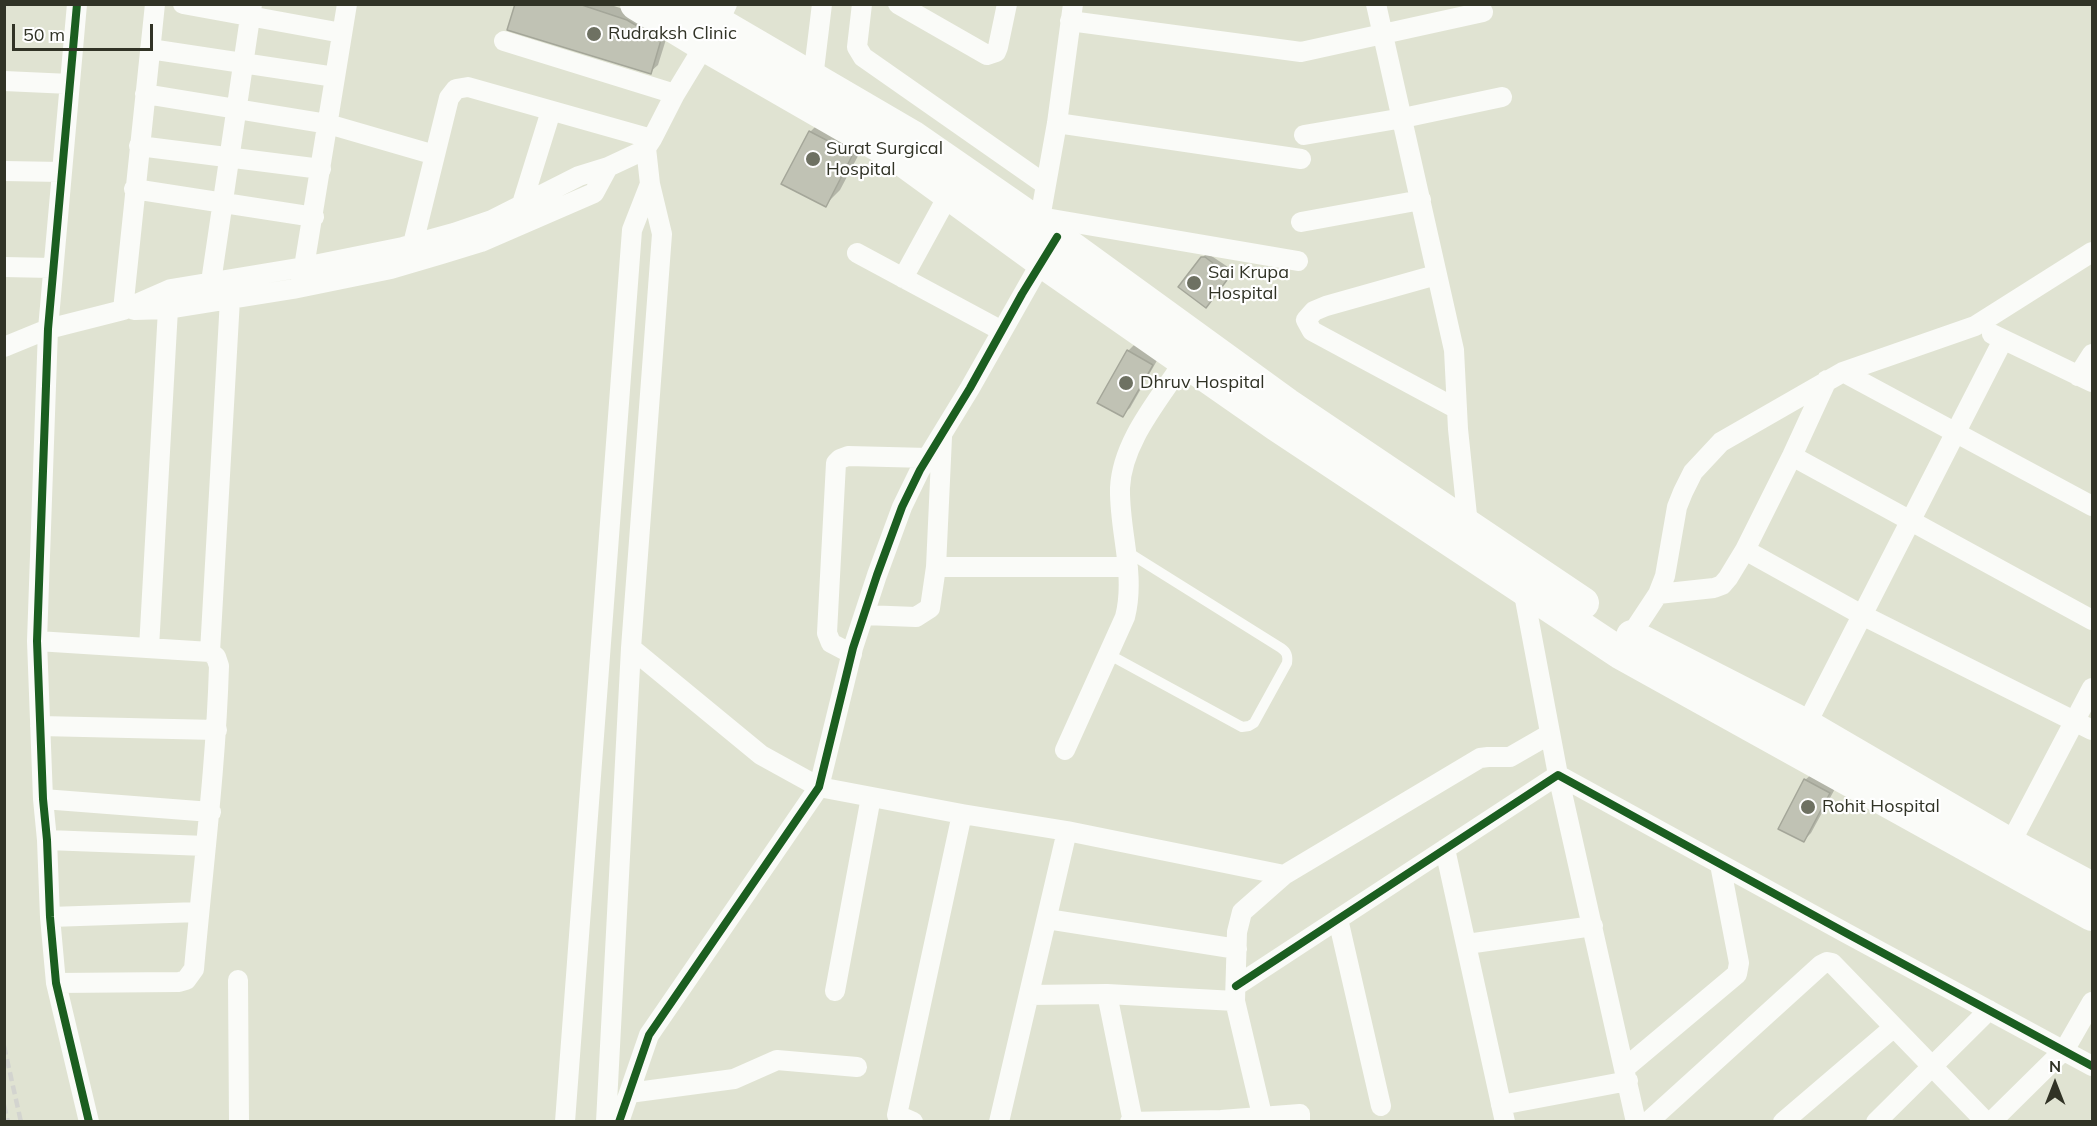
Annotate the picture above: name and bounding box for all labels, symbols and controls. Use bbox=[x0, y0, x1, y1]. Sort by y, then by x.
scale bar bbox=[15, 12, 156, 50]
text: 50 m bbox=[23, 23, 65, 46]
place label: Rudraksh Clinic bbox=[608, 23, 737, 45]
marker: Rudraksh Clinic bbox=[585, 25, 603, 43]
place label: Surat Surgical Hospital bbox=[826, 138, 943, 180]
marker: Surat Surgical Hospital bbox=[804, 150, 822, 168]
place label: Sai Krupa Hospital bbox=[1208, 262, 1289, 304]
marker: Sai Krupa Hospital bbox=[1185, 274, 1203, 292]
place label: Dhruv Hospital bbox=[1140, 372, 1265, 394]
marker: Dhruv Hospital bbox=[1117, 374, 1135, 392]
place label: Rohit Hospital bbox=[1822, 796, 1940, 818]
marker: Rohit Hospital bbox=[1799, 798, 1817, 816]
north arrow bbox=[2025, 1054, 2085, 1114]
text: N bbox=[2049, 1056, 2061, 1076]

